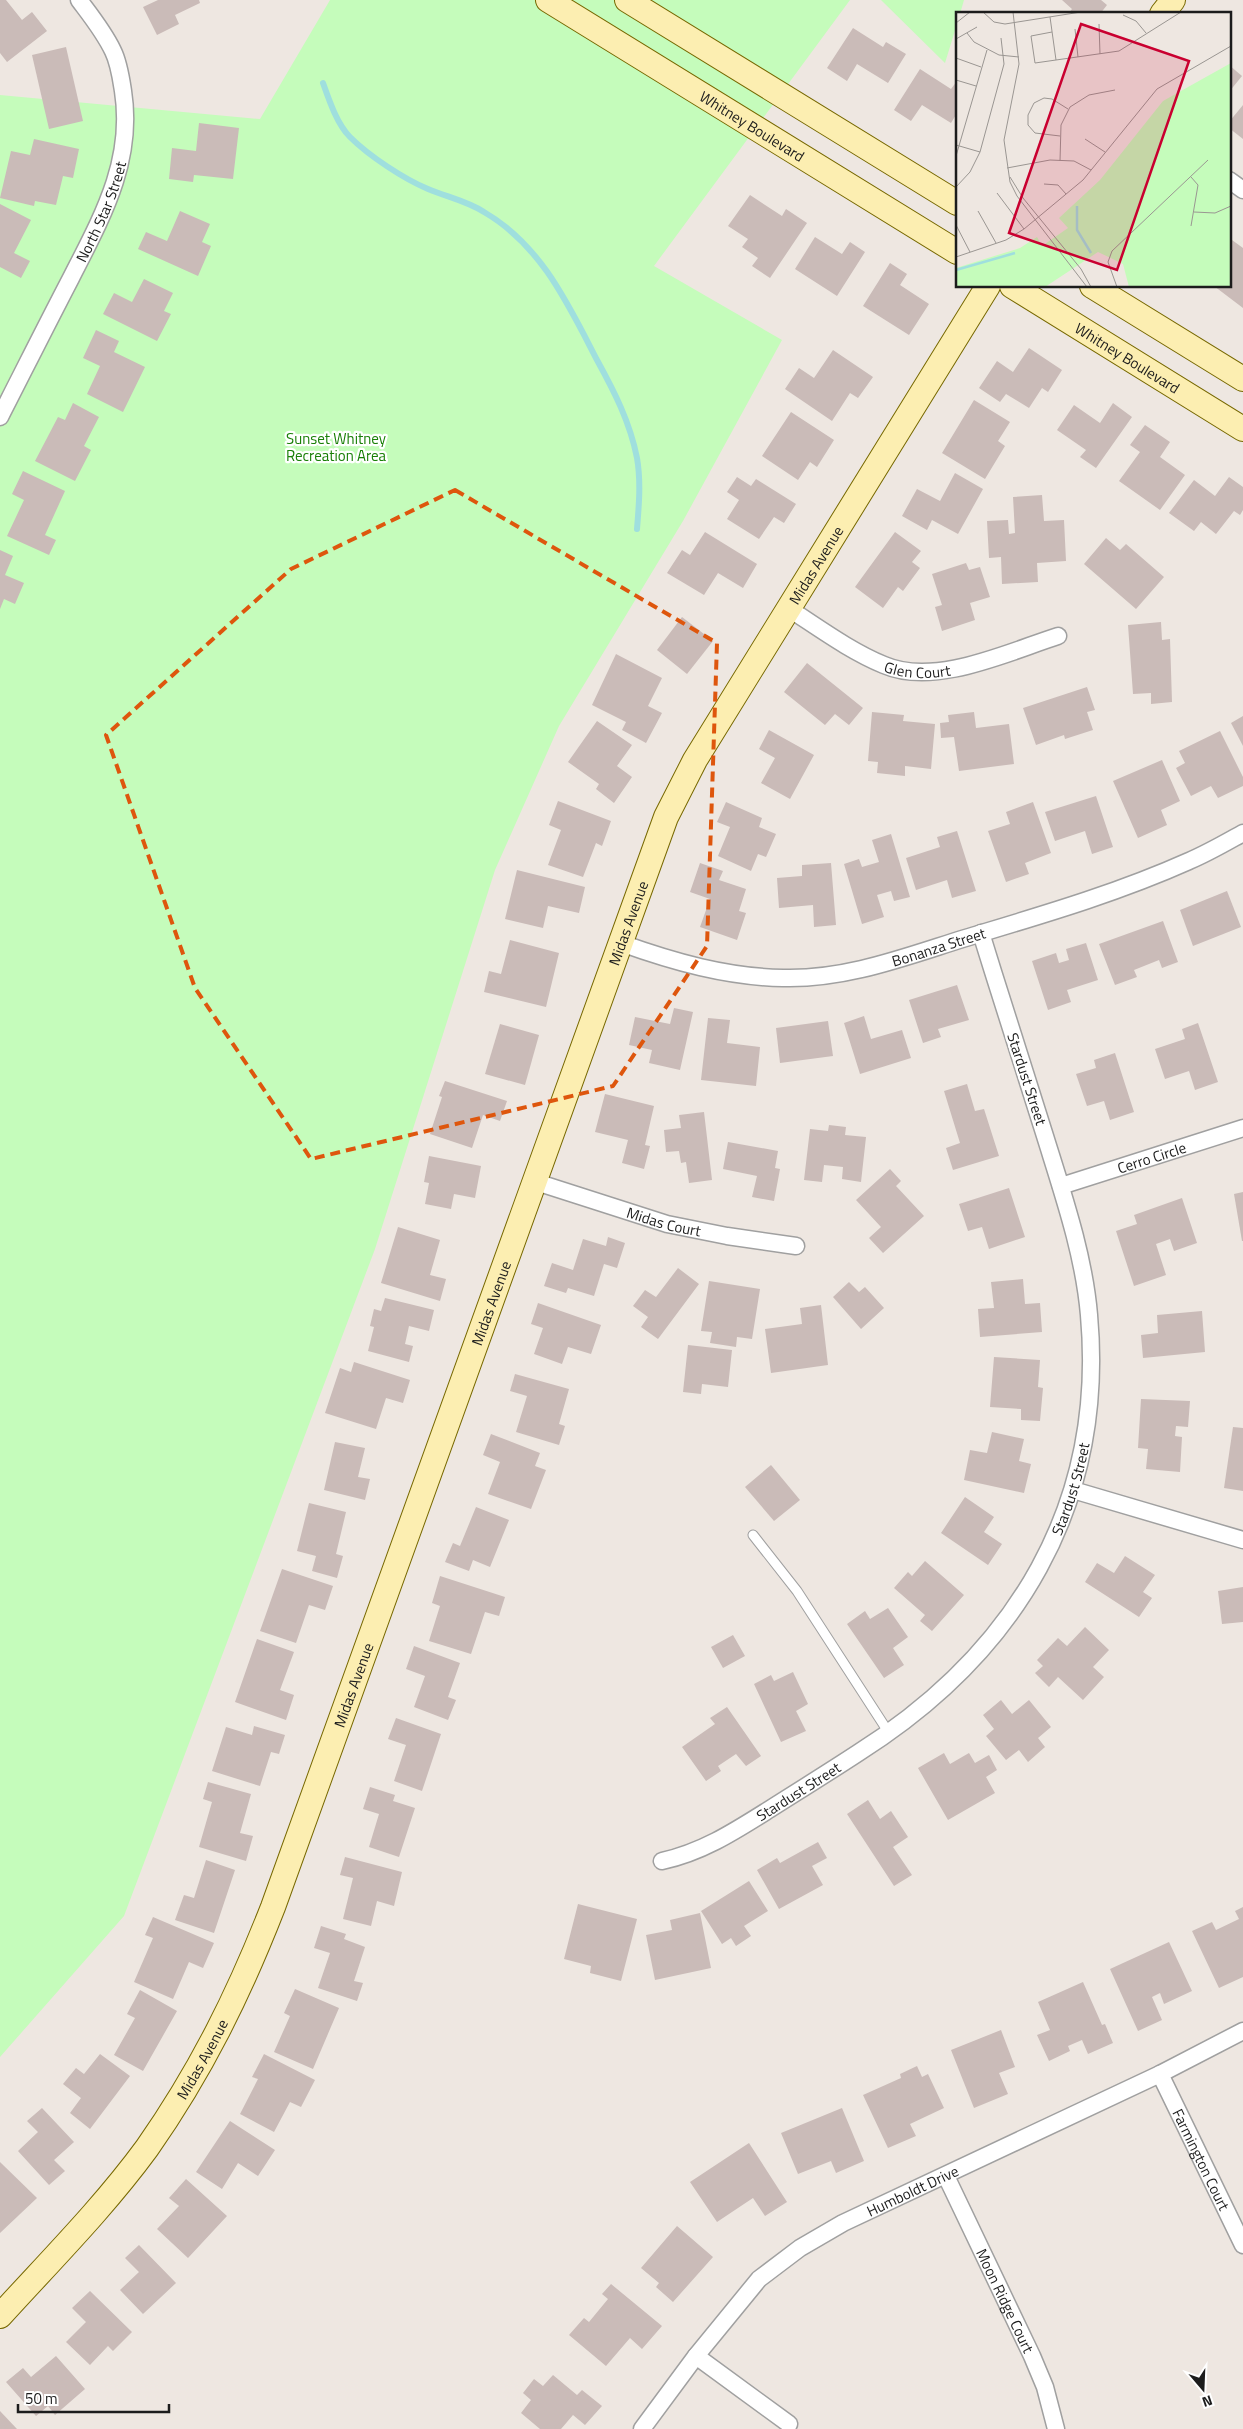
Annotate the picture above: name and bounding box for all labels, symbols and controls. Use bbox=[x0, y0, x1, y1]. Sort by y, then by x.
inset map bbox=[956, 12, 1230, 288]
street label: Whitney Boulevard bbox=[695, 85, 809, 167]
street label: North Star Street bbox=[69, 158, 132, 266]
street label: Whitney Boulevard bbox=[1071, 316, 1185, 399]
park label: Sunset Whitney Recreation Area bbox=[286, 427, 387, 467]
street label: Midas Avenue bbox=[783, 521, 849, 609]
street label: Glen Court bbox=[881, 655, 953, 684]
street label: Midas Avenue bbox=[602, 877, 654, 969]
street label: Bonanza Street bbox=[889, 921, 989, 972]
street label: Stardust Street bbox=[1001, 1030, 1053, 1129]
street label: Cerro Circle bbox=[1114, 1135, 1189, 1179]
street label: Midas Court bbox=[624, 1200, 704, 1242]
street label: Midas Avenue bbox=[465, 1257, 517, 1349]
street label: Stardust Street bbox=[1045, 1440, 1095, 1539]
street label: Midas Avenue bbox=[327, 1639, 379, 1731]
street label: Stardust Street bbox=[752, 1755, 846, 1827]
street label: Midas Avenue bbox=[170, 2015, 233, 2104]
street label: Farmington Court bbox=[1167, 2105, 1236, 2215]
street label: Humboldt Drive bbox=[862, 2159, 962, 2222]
street label: Moon Ridge Court bbox=[971, 2244, 1041, 2357]
north arrow bbox=[1178, 2364, 1228, 2414]
scale bar bbox=[18, 2382, 169, 2414]
text: 50 m bbox=[25, 2387, 58, 2410]
text: N bbox=[1199, 2390, 1215, 2413]

